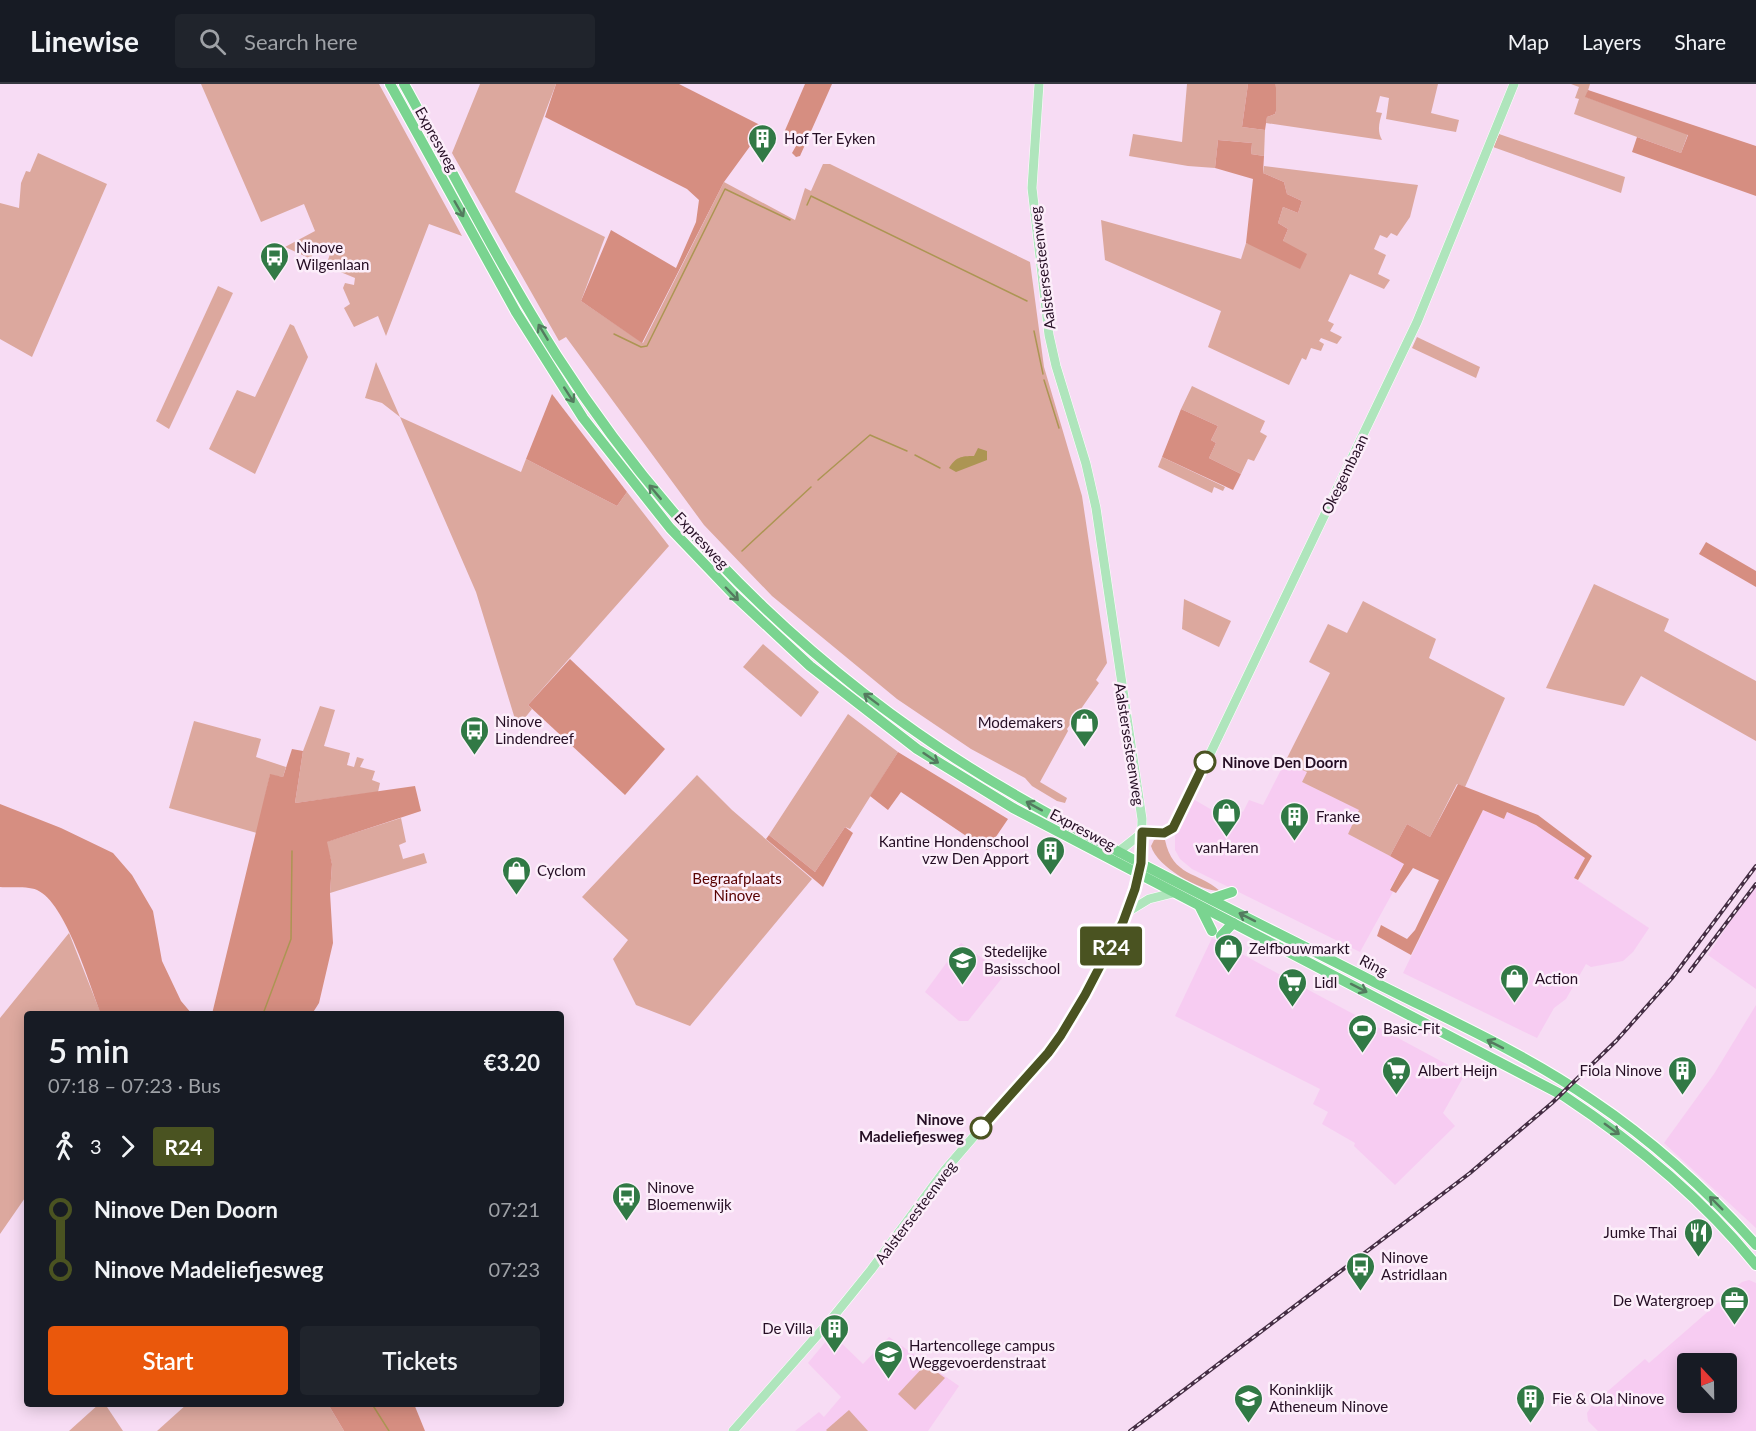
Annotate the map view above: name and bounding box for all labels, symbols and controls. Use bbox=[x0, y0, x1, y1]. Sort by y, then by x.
search box bbox=[175, 14, 595, 68]
text: Linewise bbox=[30, 24, 139, 58]
icon: search bbox=[196, 25, 229, 58]
text: Search here bbox=[244, 28, 358, 55]
text: Map bbox=[1508, 29, 1549, 54]
text: Layers bbox=[1582, 29, 1641, 54]
text: Share bbox=[1674, 29, 1726, 54]
street label: Expresweg bbox=[412, 103, 462, 175]
building icon: Hof Ter Eyken bbox=[747, 122, 779, 164]
place label: Hof Ter Eyken bbox=[784, 129, 875, 147]
one-way arrow bbox=[453, 200, 465, 217]
street label: Aalstersesteenweg bbox=[1025, 205, 1058, 331]
place label: Ninove Wilgenlaan bbox=[296, 238, 369, 273]
bus stop icon: Ninove Wilgenlaan bbox=[259, 240, 291, 282]
one-way arrow bbox=[537, 324, 549, 341]
one-way arrow bbox=[563, 386, 575, 403]
street label: Okegembaan bbox=[1317, 431, 1371, 517]
one-way arrow bbox=[649, 484, 662, 500]
street label: Expresweg bbox=[671, 508, 733, 572]
one-way arrow bbox=[725, 586, 740, 601]
street label: Aalstersesteenweg bbox=[1111, 681, 1149, 807]
one-way arrow bbox=[863, 693, 879, 706]
shop icon: Modemakers bbox=[1068, 706, 1100, 748]
place label: Ninove Lindendreef bbox=[495, 712, 575, 747]
place label: Modemakers bbox=[978, 713, 1063, 731]
bus stop icon: Ninove Lindendreef bbox=[458, 714, 490, 756]
marker: Ninove Den Doorn bbox=[1194, 751, 1216, 773]
one-way arrow bbox=[922, 752, 939, 764]
place label: Ninove Den Doorn bbox=[1222, 753, 1347, 771]
shop icon: vanHaren bbox=[1211, 796, 1243, 838]
one-way arrow bbox=[1026, 800, 1043, 812]
building icon: Franke bbox=[1279, 800, 1311, 842]
street label: Expresweg bbox=[1047, 804, 1119, 854]
place label: Franke bbox=[1316, 807, 1360, 825]
place label: Kantine Hondenschool vzw Den Apport bbox=[879, 832, 1030, 867]
building icon: Kantine Hondenschool vzw Den Apport bbox=[1034, 834, 1066, 876]
place label: vanHaren bbox=[1195, 838, 1259, 856]
shop icon: Cyclom bbox=[500, 854, 532, 896]
place label: Cyclom bbox=[537, 861, 586, 879]
park label: Begraafplaats Ninove bbox=[692, 869, 782, 904]
one-way arrow bbox=[1238, 911, 1256, 922]
line badge: R24 bbox=[1076, 926, 1146, 966]
shop icon: Zelfbouwmarkt bbox=[1212, 932, 1244, 974]
text: R24 bbox=[1092, 934, 1130, 959]
place label: Zelfbouwmarkt bbox=[1249, 939, 1350, 957]
place label: Stedelijke Basisschool bbox=[984, 942, 1060, 977]
school or university icon: Stedelijke Basisschool bbox=[947, 944, 979, 986]
street label: Ring bbox=[1357, 950, 1391, 980]
shop icon: Action bbox=[1498, 962, 1530, 1004]
supermarket icon: Lidl bbox=[1277, 966, 1309, 1008]
place label: Action bbox=[1535, 969, 1578, 987]
place label: Lidl bbox=[1314, 973, 1337, 991]
one-way arrow bbox=[1350, 982, 1367, 994]
sports icon: Basic-Fit bbox=[1346, 1012, 1378, 1054]
place label: Basic-Fit bbox=[1383, 1019, 1441, 1037]
text: 5 min bbox=[48, 1030, 129, 1070]
one-way arrow bbox=[1487, 1038, 1505, 1049]
text: €3.20 bbox=[484, 1049, 540, 1076]
supermarket icon: Albert Heijn bbox=[1381, 1054, 1413, 1096]
building icon: Fiola Ninove bbox=[1667, 1054, 1699, 1096]
place label: Albert Heijn bbox=[1418, 1061, 1497, 1079]
place label: Fiola Ninove bbox=[1580, 1061, 1662, 1079]
text: 07:18 – 07:23 · Bus bbox=[48, 1073, 221, 1097]
place label: Ninove Madeliefjesweg bbox=[859, 1110, 964, 1145]
marker: Ninove Madeliefjesweg bbox=[970, 1117, 992, 1139]
one-way arrow bbox=[1604, 1122, 1620, 1135]
icon: walk bbox=[48, 1130, 81, 1163]
icon: forward bbox=[111, 1130, 144, 1163]
text: 3 bbox=[90, 1134, 102, 1158]
text: R24 bbox=[165, 1134, 202, 1159]
street label: Aalstersesteenweg bbox=[870, 1157, 960, 1267]
place label: Ninove Bloemenwijk bbox=[647, 1178, 732, 1213]
bus stop icon: Ninove Bloemenwijk bbox=[610, 1180, 642, 1222]
one-way arrow bbox=[1709, 1195, 1723, 1210]
text: Ninove Den Doorn bbox=[94, 1196, 278, 1223]
text: 07:21 bbox=[489, 1197, 540, 1221]
restaurant icon: Jumke Thai bbox=[1682, 1216, 1714, 1258]
place label: Jumke Thai bbox=[1604, 1223, 1677, 1241]
place label: Ninove Astridlaan bbox=[1381, 1248, 1447, 1283]
bus stop icon: Ninove Astridlaan bbox=[1344, 1250, 1376, 1292]
text: Ninove Madeliefjesweg bbox=[94, 1256, 323, 1283]
text: 07:23 bbox=[489, 1257, 540, 1281]
office icon: De Watergroep bbox=[1719, 1284, 1751, 1326]
place label: De Watergroep bbox=[1613, 1291, 1714, 1309]
building icon: De Villa bbox=[818, 1312, 850, 1354]
place label: De Villa bbox=[762, 1319, 813, 1337]
button: Start bbox=[48, 1326, 288, 1395]
button: Tickets bbox=[300, 1326, 540, 1395]
place label: Hartencollege campus Weggevoerdenstraat bbox=[909, 1336, 1055, 1371]
school or university icon: Hartencollege campus Weggevoerdenstraat bbox=[872, 1338, 904, 1380]
north arrow bbox=[1677, 1353, 1737, 1413]
map controls bbox=[1677, 1353, 1737, 1413]
place label: Koninklijk Atheneum Ninove bbox=[1269, 1380, 1388, 1415]
school or university icon: Koninklijk Atheneum Ninove bbox=[1232, 1382, 1264, 1424]
building icon: Fie & Ola Ninove bbox=[1515, 1382, 1547, 1424]
place label: Fie & Ola Ninove bbox=[1552, 1389, 1664, 1407]

